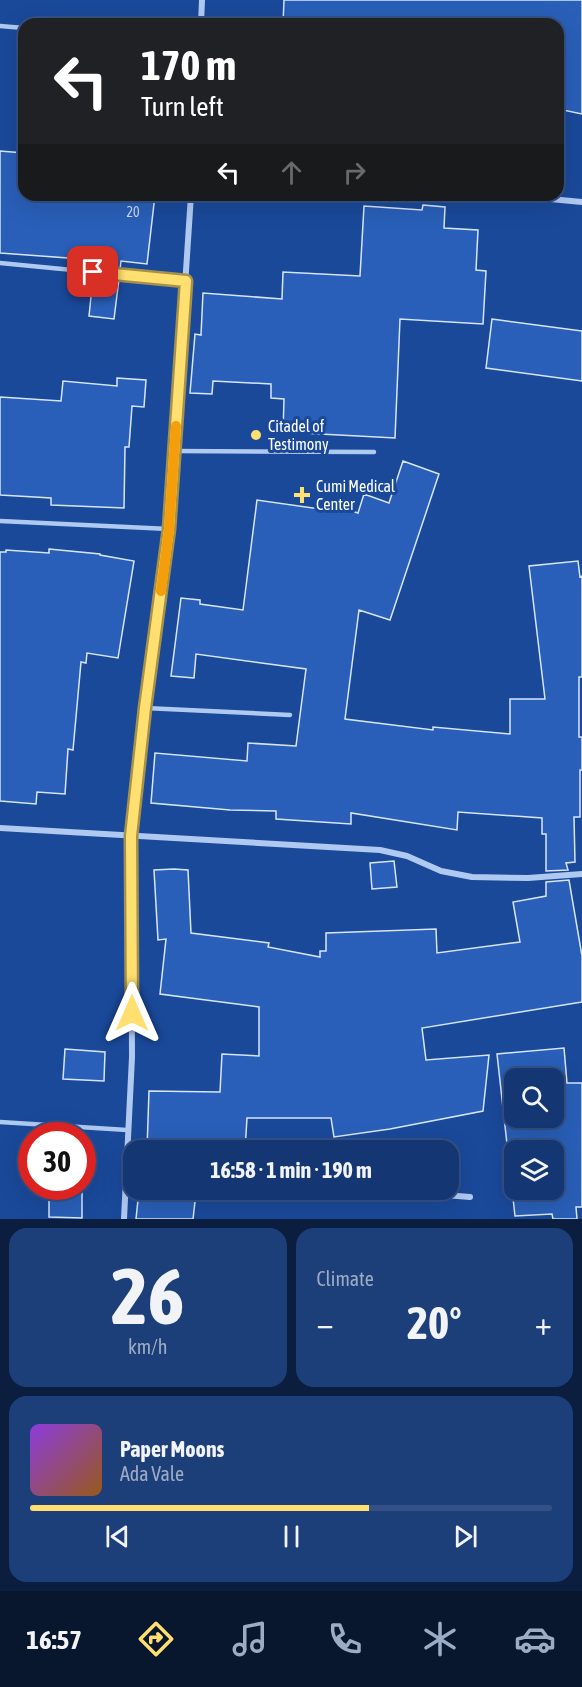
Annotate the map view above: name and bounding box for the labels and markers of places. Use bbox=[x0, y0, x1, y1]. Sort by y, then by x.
pin bbox=[67, 246, 118, 297]
place label: Citadel of Testimony bbox=[268, 417, 329, 454]
marker: Citadel of Testimony bbox=[249, 428, 263, 442]
place label: Cumi Medical Center bbox=[316, 477, 396, 513]
marker: Cumi Medical Center bbox=[293, 486, 311, 504]

